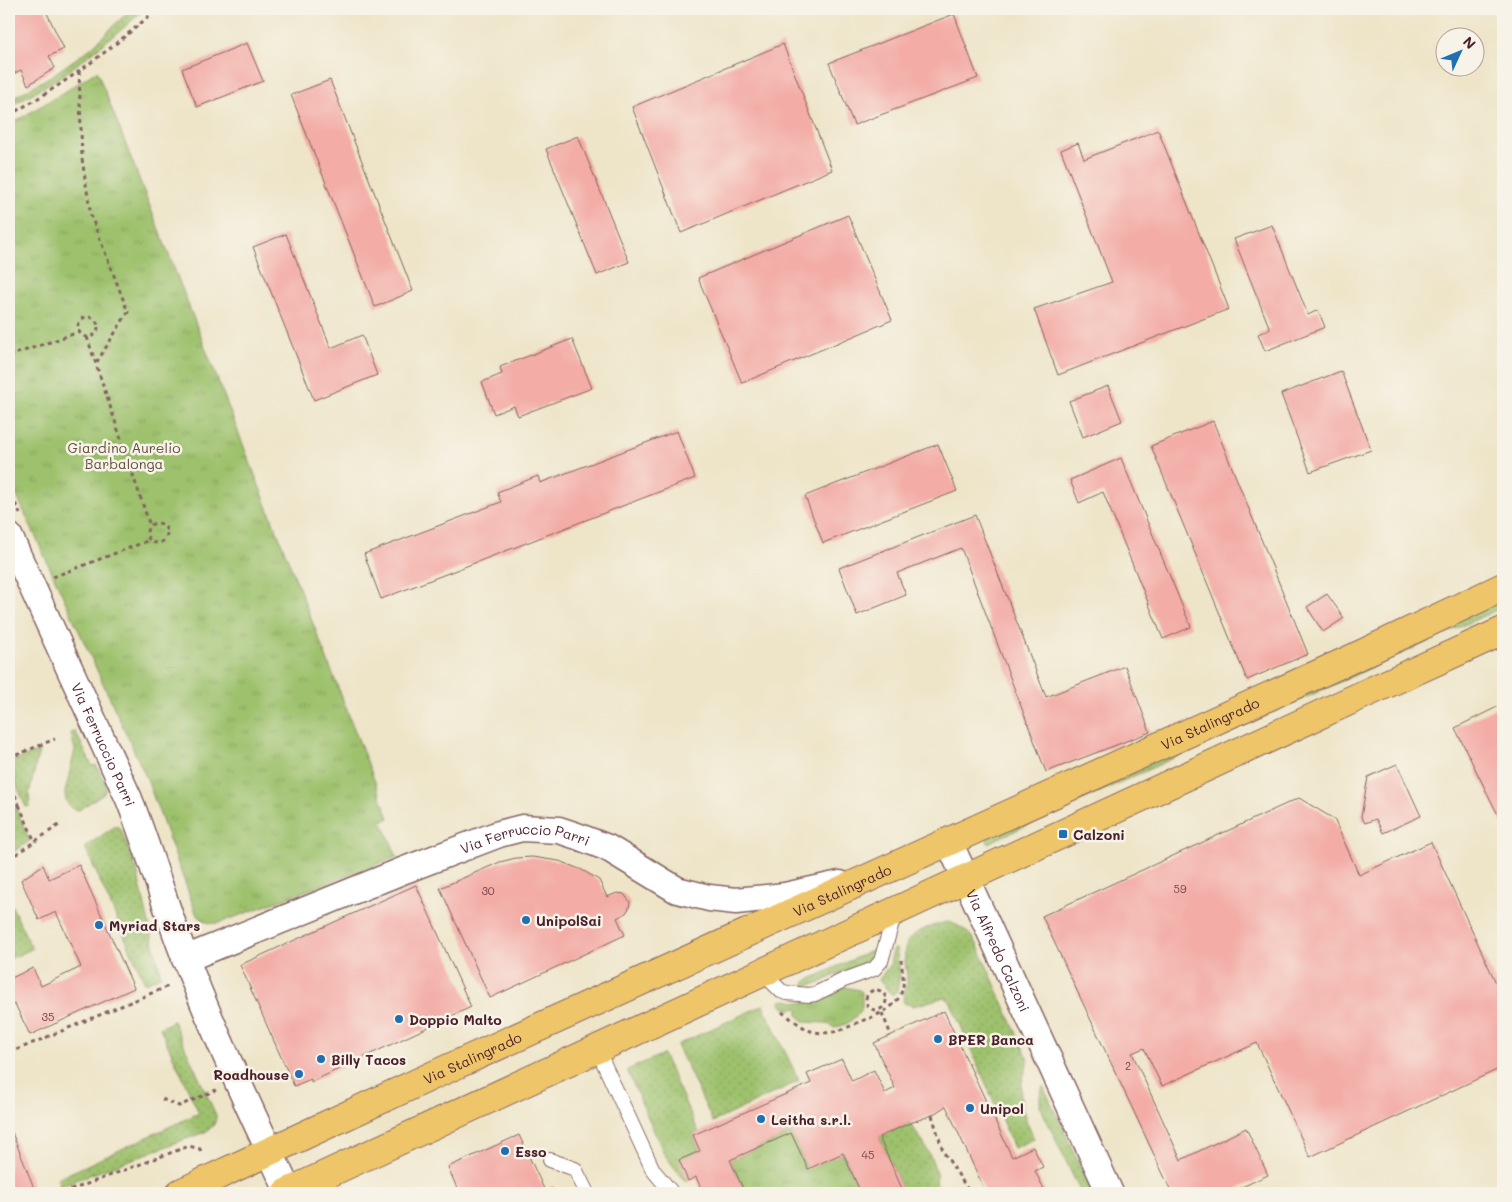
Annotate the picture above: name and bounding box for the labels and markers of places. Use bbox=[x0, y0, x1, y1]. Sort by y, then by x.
place label: Calzoni bbox=[1073, 825, 1125, 844]
marker: Calzoni bbox=[1057, 828, 1069, 840]
place label: UnipolSai bbox=[536, 911, 602, 930]
marker: UnipolSai bbox=[520, 914, 532, 926]
place label: Myriad Stars bbox=[109, 916, 200, 935]
marker: Myriad Stars bbox=[93, 919, 105, 931]
place label: Doppio Malto bbox=[409, 1010, 502, 1029]
marker: Doppio Malto bbox=[393, 1013, 405, 1025]
place label: BPER Banca bbox=[948, 1030, 1034, 1049]
marker: BPER Banca bbox=[932, 1033, 944, 1045]
place label: Billy Tacos bbox=[331, 1050, 406, 1069]
marker: Billy Tacos bbox=[315, 1053, 327, 1065]
place label: Roadhouse bbox=[213, 1065, 289, 1084]
marker: Roadhouse bbox=[293, 1068, 305, 1080]
place label: Unipol bbox=[980, 1099, 1024, 1118]
marker: Unipol bbox=[964, 1102, 976, 1114]
place label: Leitha s.r.l. bbox=[771, 1110, 851, 1129]
marker: Leitha s.r.l. bbox=[755, 1113, 767, 1125]
place label: Esso bbox=[515, 1142, 547, 1161]
marker: Esso bbox=[499, 1145, 511, 1157]

